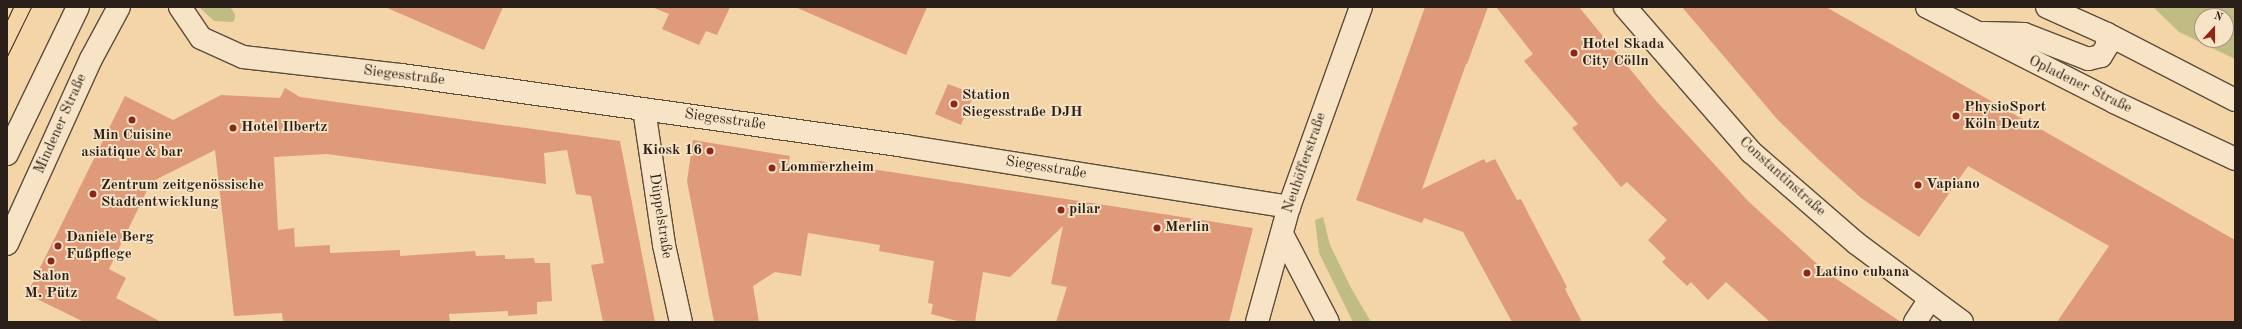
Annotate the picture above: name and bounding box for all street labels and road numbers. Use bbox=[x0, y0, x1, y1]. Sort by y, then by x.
street label: Opladener Straße bbox=[2025, 52, 2135, 118]
street label: Siegesstraße bbox=[362, 62, 446, 90]
street label: Mindener Straße bbox=[31, 71, 91, 177]
street label: Siegesstraße bbox=[683, 105, 767, 135]
street label: Neuhöfferstraße bbox=[1279, 110, 1331, 216]
street label: Constantinstraße bbox=[1735, 133, 1829, 221]
street label: Siegesstraße bbox=[1004, 153, 1088, 183]
street label: Düppelstraße bbox=[644, 172, 676, 260]

